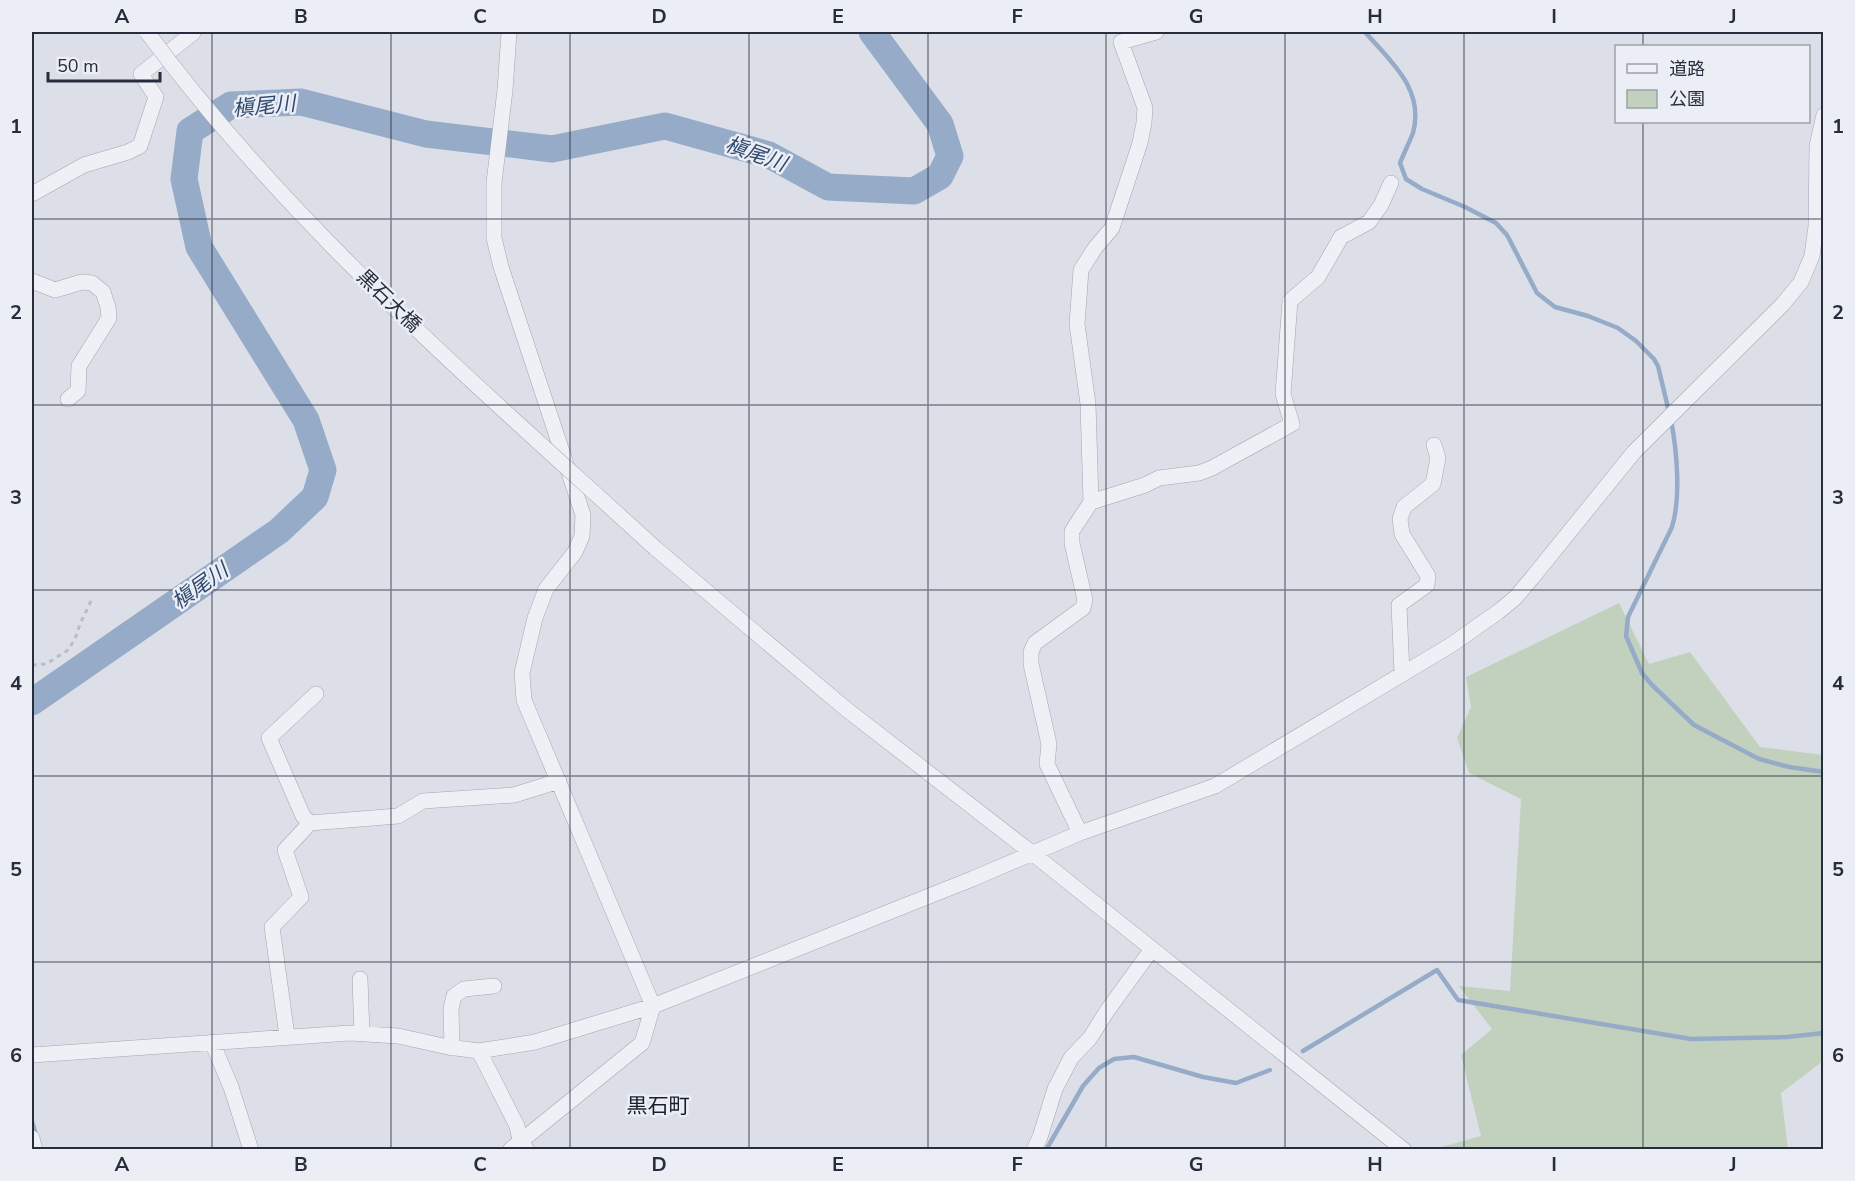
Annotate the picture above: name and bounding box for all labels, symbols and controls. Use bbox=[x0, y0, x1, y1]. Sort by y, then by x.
text: A bbox=[115, 3, 130, 30]
text: B bbox=[294, 3, 308, 30]
text: C bbox=[473, 3, 487, 30]
text: D bbox=[651, 3, 667, 30]
text: E bbox=[832, 3, 844, 30]
text: F bbox=[1011, 3, 1023, 30]
text: G bbox=[1189, 3, 1203, 30]
text: H bbox=[1367, 3, 1383, 30]
text: I bbox=[1551, 3, 1557, 30]
text: J bbox=[1728, 3, 1737, 30]
scale bar bbox=[48, 45, 160, 83]
legend bbox=[1615, 45, 1810, 123]
text: 50 m bbox=[57, 54, 99, 78]
text: 道路 bbox=[1669, 57, 1705, 81]
text: 公園 bbox=[1669, 87, 1705, 111]
water label: 槇尾川 bbox=[231, 89, 299, 123]
text: 1 bbox=[10, 113, 22, 140]
text: 1 bbox=[1832, 113, 1844, 140]
water label: 槇尾川 bbox=[722, 130, 792, 179]
street label: 黒石大橋 bbox=[351, 264, 427, 338]
text: 2 bbox=[10, 299, 22, 326]
text: 2 bbox=[1832, 299, 1844, 326]
text: 3 bbox=[10, 484, 22, 511]
text: 3 bbox=[1832, 484, 1844, 511]
water label: 槇尾川 bbox=[166, 555, 235, 616]
text: 4 bbox=[10, 670, 22, 697]
text: 4 bbox=[1832, 670, 1844, 697]
text: 5 bbox=[10, 856, 22, 883]
text: 5 bbox=[1832, 856, 1844, 883]
text: 6 bbox=[10, 1042, 22, 1069]
text: 6 bbox=[1832, 1042, 1844, 1069]
district label: 黒石町 bbox=[627, 1092, 690, 1120]
text: A bbox=[115, 1151, 130, 1178]
text: B bbox=[294, 1151, 308, 1178]
text: C bbox=[473, 1151, 487, 1178]
text: D bbox=[651, 1151, 667, 1178]
text: E bbox=[832, 1151, 844, 1178]
text: F bbox=[1011, 1151, 1023, 1178]
text: G bbox=[1189, 1151, 1203, 1178]
text: H bbox=[1367, 1151, 1383, 1178]
text: I bbox=[1551, 1151, 1557, 1178]
text: J bbox=[1728, 1151, 1737, 1178]

